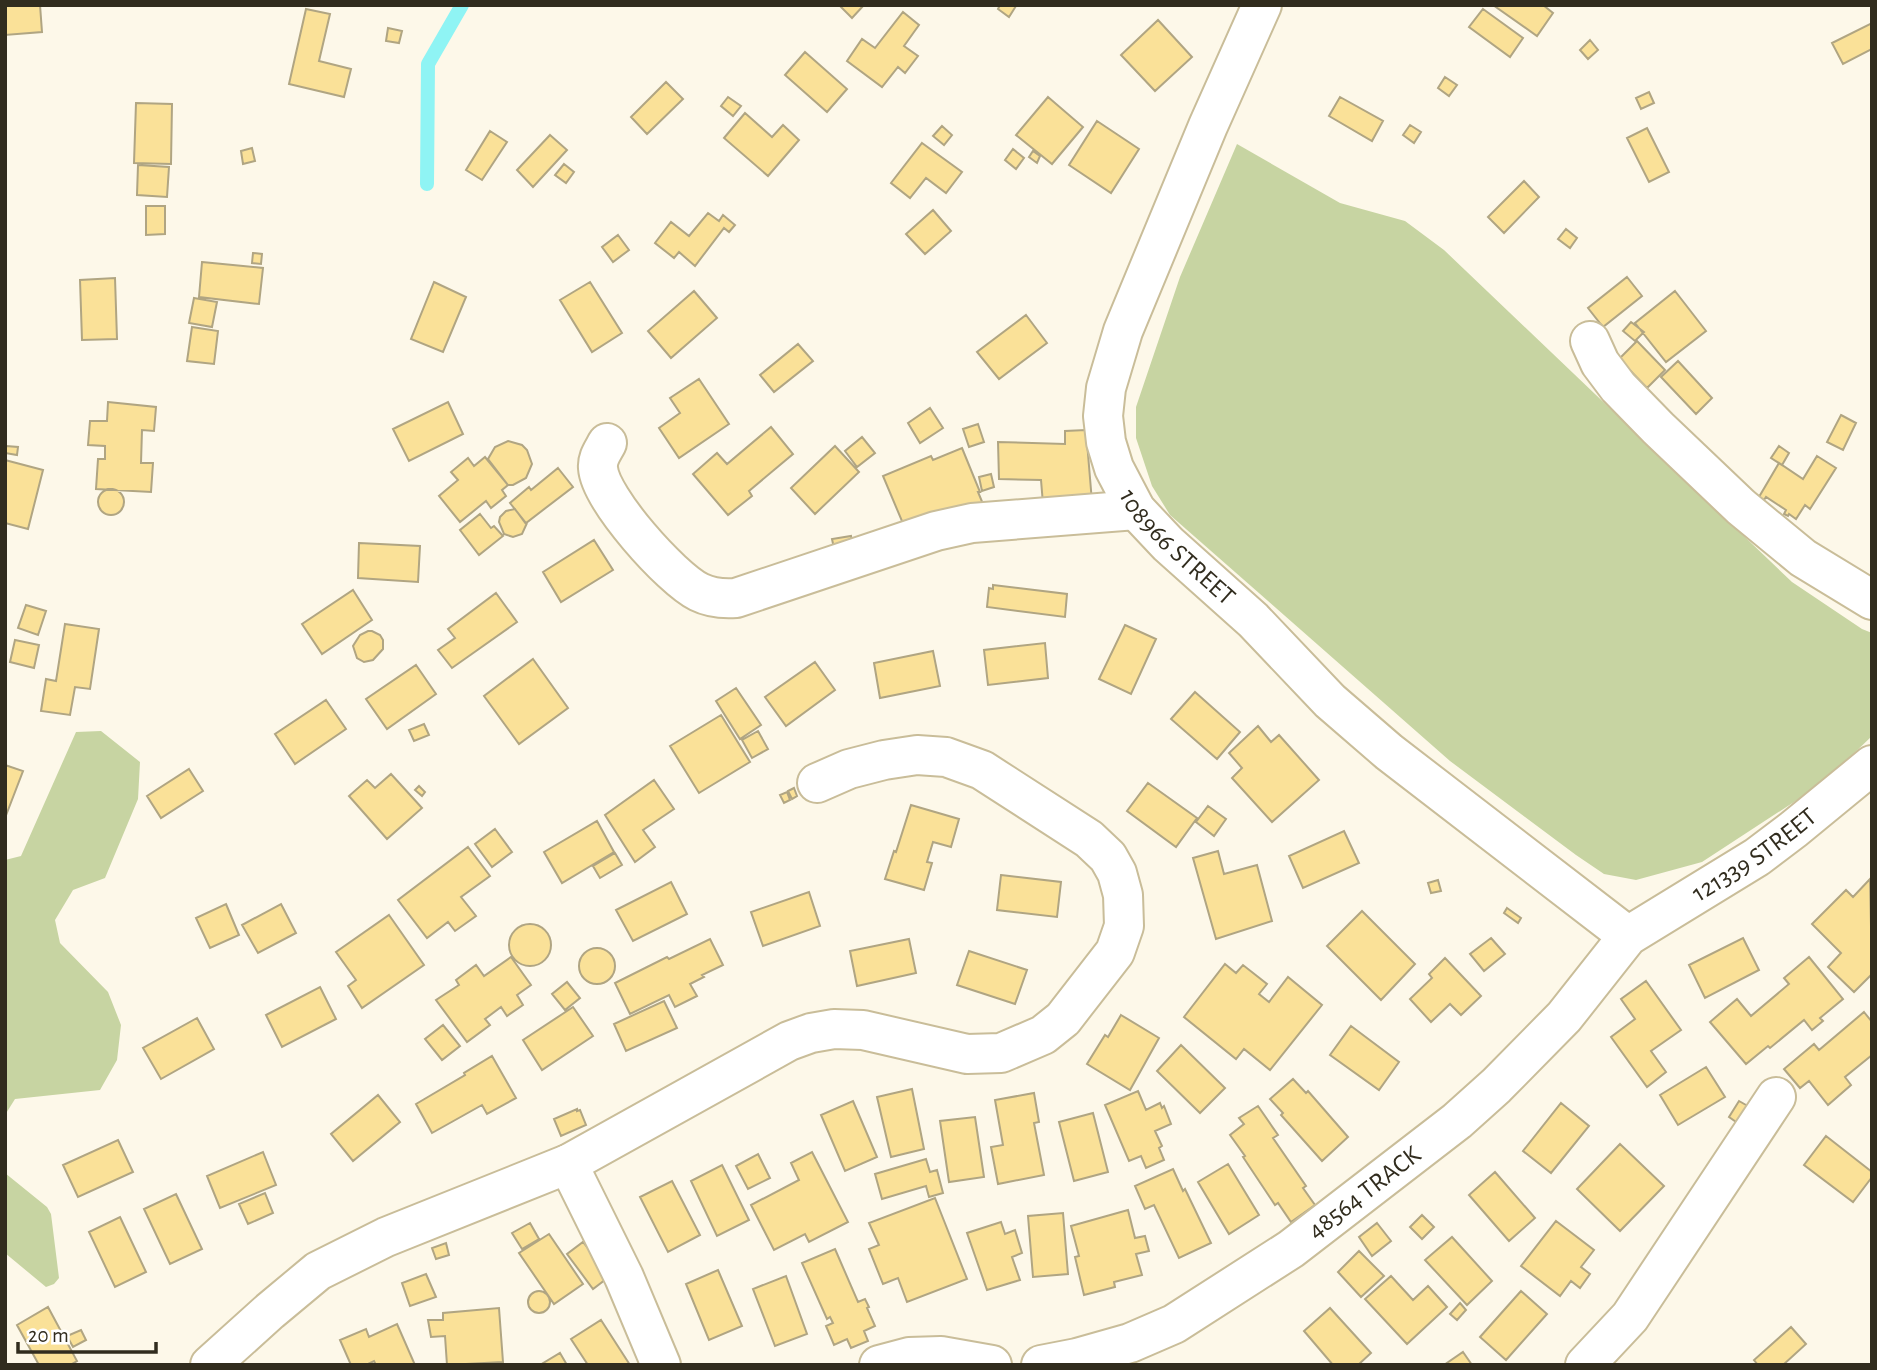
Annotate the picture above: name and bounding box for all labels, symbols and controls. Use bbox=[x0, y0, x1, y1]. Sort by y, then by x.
street label: 108966 STREET bbox=[1115, 485, 1240, 610]
street label: 121339 STREET bbox=[1688, 803, 1822, 906]
street label: 48564 TRACK bbox=[1303, 1141, 1426, 1244]
scale bar bbox=[18, 1310, 156, 1354]
text: 20 m bbox=[28, 1325, 69, 1346]

